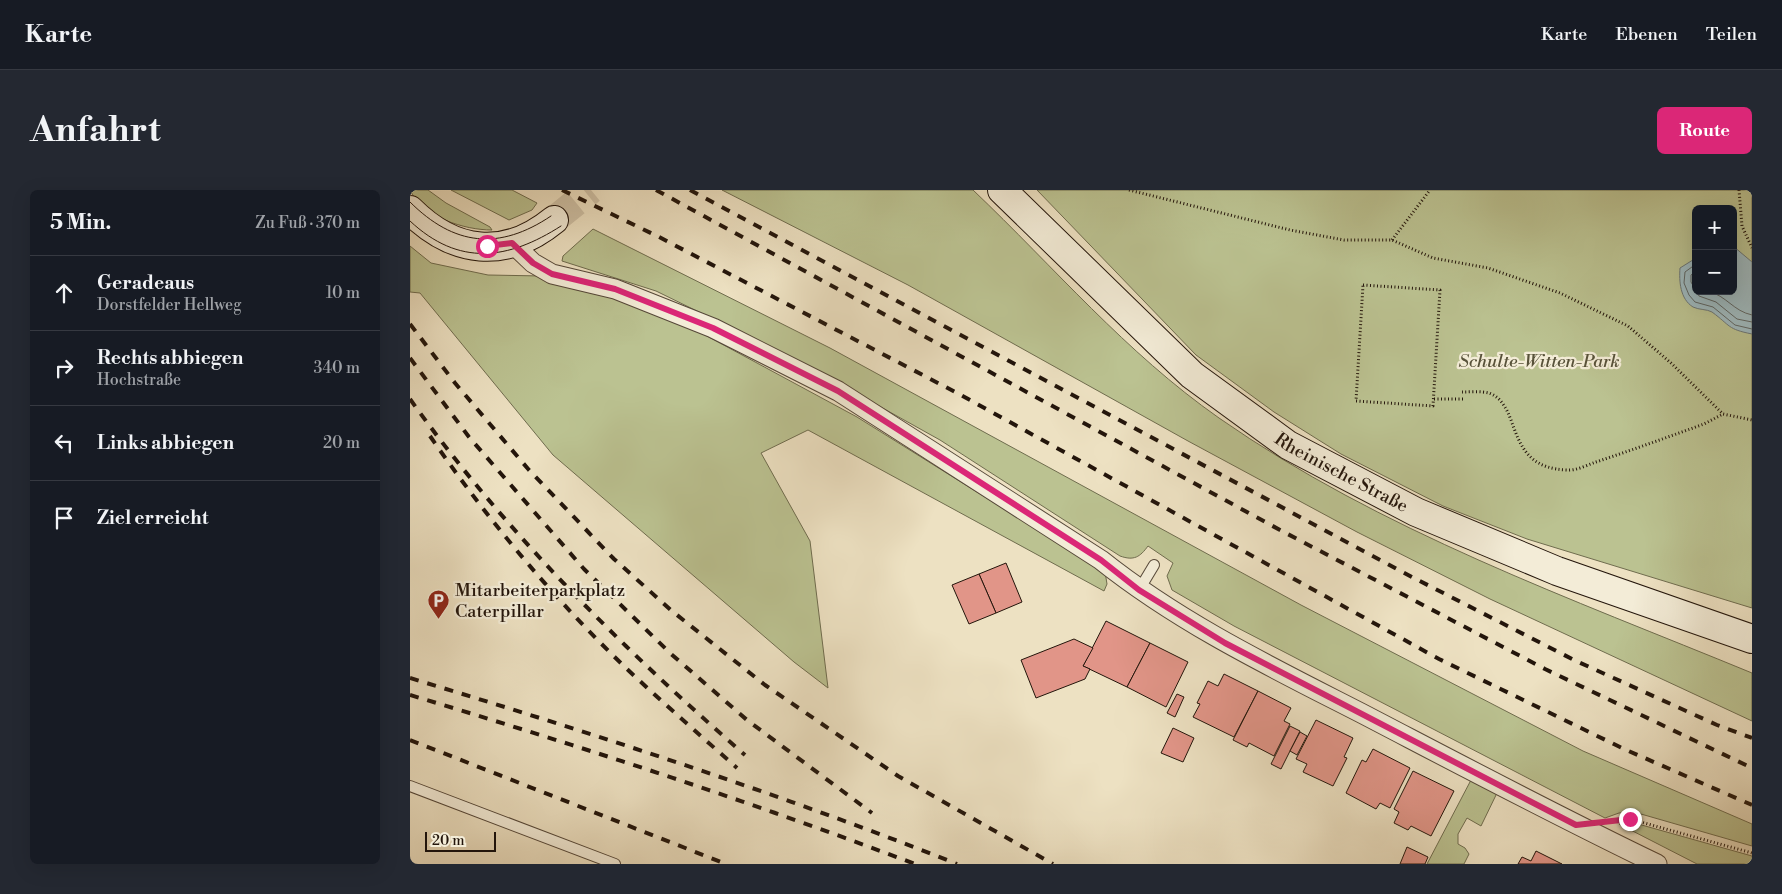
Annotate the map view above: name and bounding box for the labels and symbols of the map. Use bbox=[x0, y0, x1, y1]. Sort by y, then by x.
route start bbox=[476, 235, 499, 258]
park label: Schulte-Witten-Park bbox=[1458, 350, 1620, 373]
street label: Rheinische Straße bbox=[1270, 427, 1412, 517]
place label: Mitarbeiterparkplatz Caterpillar bbox=[455, 579, 625, 623]
parking icon: Mitarbeiterparkplatz Caterpillar bbox=[427, 588, 451, 619]
route end bbox=[1619, 808, 1642, 831]
scale bar bbox=[425, 829, 496, 852]

